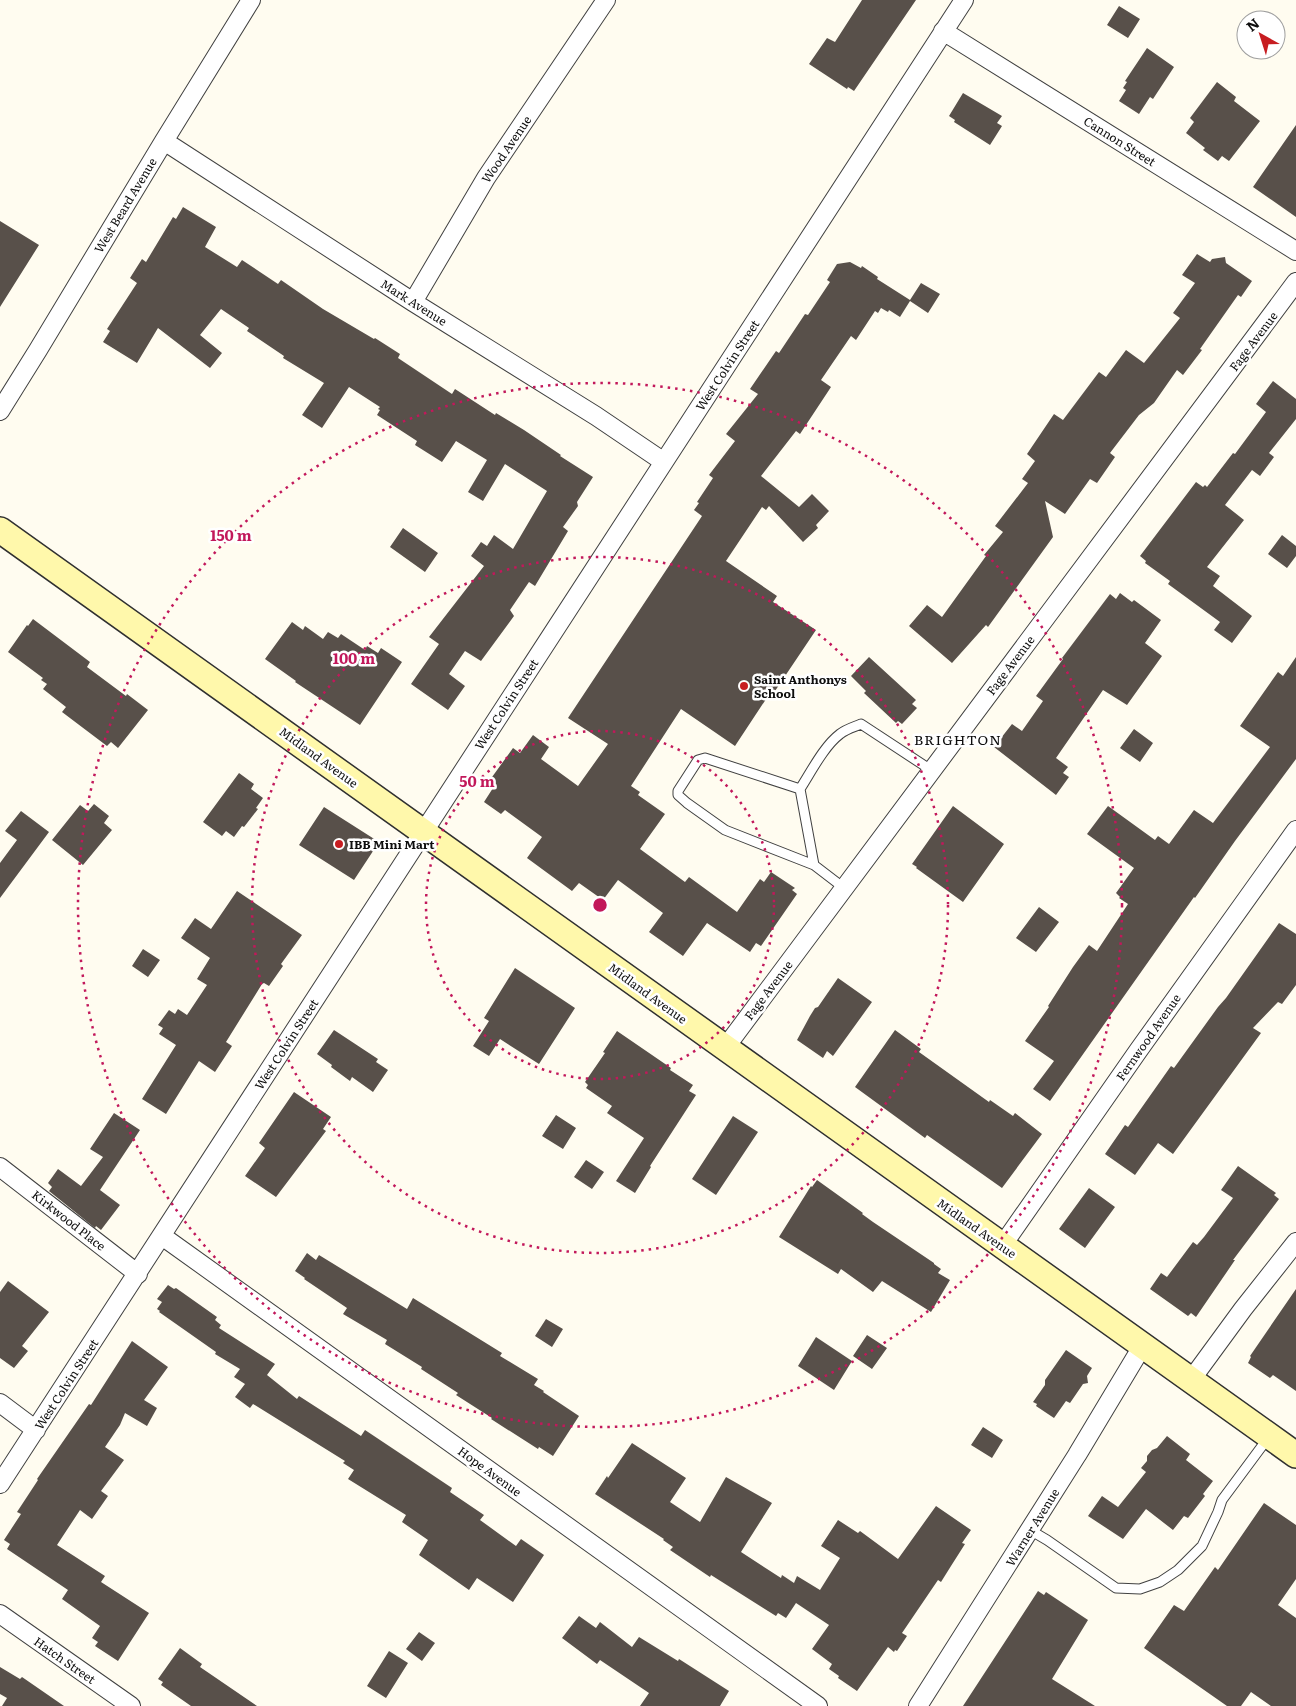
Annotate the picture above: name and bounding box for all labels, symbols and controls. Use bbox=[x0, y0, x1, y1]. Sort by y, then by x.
north arrow bbox=[1236, 10, 1286, 60]
text: N bbox=[1241, 12, 1263, 36]
street label: Wood Avenue bbox=[477, 112, 535, 186]
street label: Cannon Street bbox=[1081, 112, 1160, 170]
street label: West Beard Avenue bbox=[89, 154, 161, 256]
street label: Mark Avenue bbox=[377, 274, 451, 330]
street label: Fage Avenue bbox=[1225, 307, 1281, 375]
street label: West Colvin Street bbox=[691, 316, 763, 414]
text: 150 m bbox=[210, 523, 252, 546]
street label: Fage Avenue bbox=[982, 631, 1038, 699]
text: 100 m bbox=[333, 646, 375, 669]
street label: West Colvin Street bbox=[470, 655, 542, 753]
place label: Saint Anthonys School bbox=[754, 670, 847, 702]
marker: Saint Anthonys School bbox=[738, 680, 750, 692]
street label: Midland Avenue bbox=[276, 722, 362, 792]
district label: BRIGHTON bbox=[914, 729, 1002, 749]
text: 50 m bbox=[459, 769, 495, 792]
place label: IBB Mini Mart bbox=[349, 835, 435, 853]
marker: IBB Mini Mart bbox=[333, 838, 345, 850]
centre of rings bbox=[591, 896, 609, 914]
street label: Fage Avenue bbox=[740, 956, 796, 1024]
street label: Midland Avenue bbox=[605, 958, 691, 1028]
street label: Fernwood Avenue bbox=[1111, 990, 1185, 1084]
street label: West Colvin Street bbox=[250, 995, 322, 1093]
street label: Kirkwood Place bbox=[28, 1185, 110, 1255]
street label: Midland Avenue bbox=[934, 1194, 1020, 1262]
street label: West Colvin Street bbox=[30, 1335, 102, 1433]
street label: Hope Avenue bbox=[454, 1442, 526, 1500]
street label: Warner Avenue bbox=[1001, 1484, 1063, 1570]
street label: Hatch Street bbox=[31, 1632, 100, 1688]

